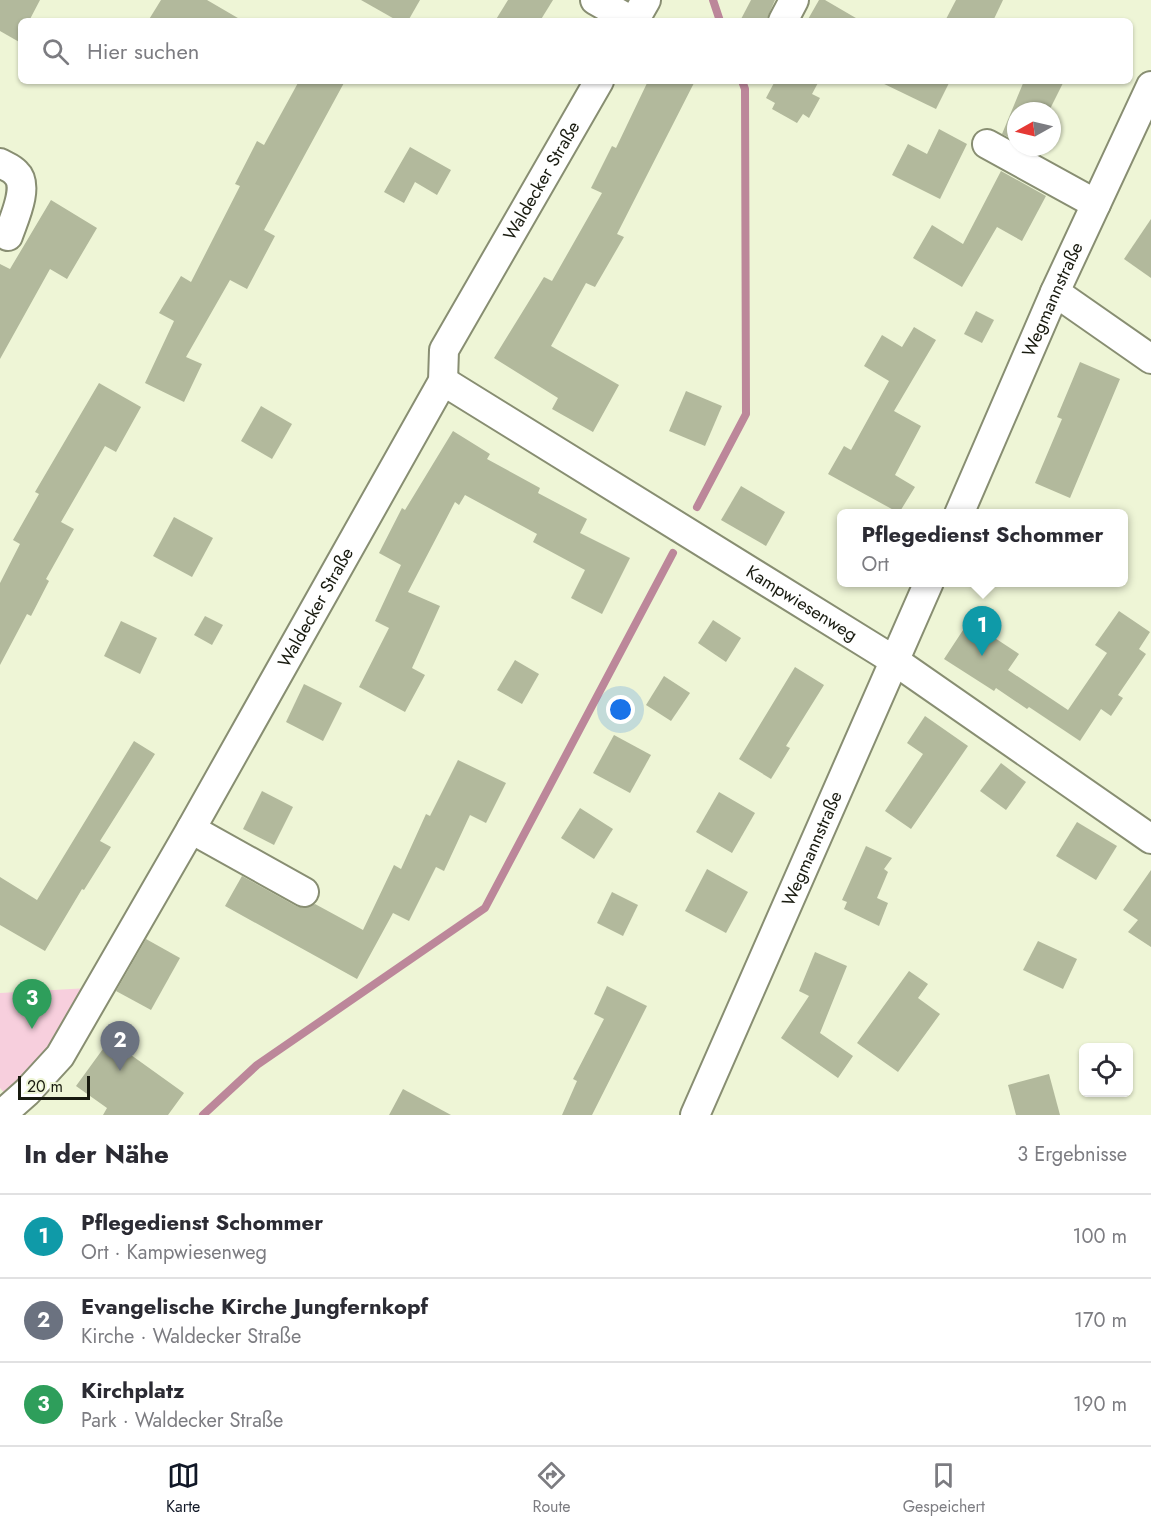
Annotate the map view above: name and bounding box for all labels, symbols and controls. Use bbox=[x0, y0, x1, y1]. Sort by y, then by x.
search box bbox=[18, 18, 1133, 84]
icon: search bbox=[39, 35, 72, 68]
text: Hier suchen bbox=[87, 35, 199, 67]
north arrow bbox=[1007, 102, 1061, 156]
street label: Waldecker Straße bbox=[497, 116, 586, 245]
street label: Wegmannstraße bbox=[1015, 238, 1090, 361]
popup bbox=[837, 509, 1128, 587]
text: Pflegedienst Schommer bbox=[861, 518, 1104, 550]
street label: Waldecker Straße bbox=[272, 543, 360, 672]
text: Ort bbox=[861, 550, 889, 579]
street label: Kampwiesenweg bbox=[741, 559, 862, 648]
pin: 1 bbox=[962, 606, 1002, 656]
your location bbox=[606, 695, 635, 724]
street label: Wegmannstraße bbox=[775, 787, 849, 910]
pin: 3 bbox=[12, 980, 51, 1029]
pin: 2 bbox=[100, 1022, 140, 1071]
map controls bbox=[1079, 1043, 1133, 1097]
button: locate bbox=[1079, 1043, 1133, 1097]
scale bar bbox=[18, 1073, 90, 1100]
text: 20 m bbox=[27, 1075, 63, 1098]
text: In der Nähe bbox=[24, 1135, 169, 1173]
text: 3 Ergebnisse bbox=[1017, 1140, 1127, 1169]
text: Pflegedienst Schommer bbox=[81, 1206, 323, 1238]
text: 1 bbox=[38, 1222, 49, 1251]
text: 100 m bbox=[1072, 1222, 1127, 1251]
text: Ort · Kampwiesenweg bbox=[81, 1238, 267, 1267]
text: Evangelische Kirche Jungfernkopf bbox=[81, 1290, 428, 1322]
text: 2 bbox=[37, 1306, 50, 1335]
text: 170 m bbox=[1074, 1306, 1127, 1335]
text: Kirche · Waldecker Straße bbox=[81, 1322, 301, 1351]
text: Kirchplatz bbox=[81, 1374, 184, 1406]
text: 3 bbox=[37, 1390, 50, 1419]
text: 190 m bbox=[1073, 1390, 1127, 1419]
text: Park · Waldecker Straße bbox=[81, 1406, 283, 1435]
tab: Karte bbox=[166, 1459, 200, 1518]
tab: Route bbox=[532, 1459, 571, 1518]
tab: Gespeichert bbox=[903, 1459, 985, 1518]

